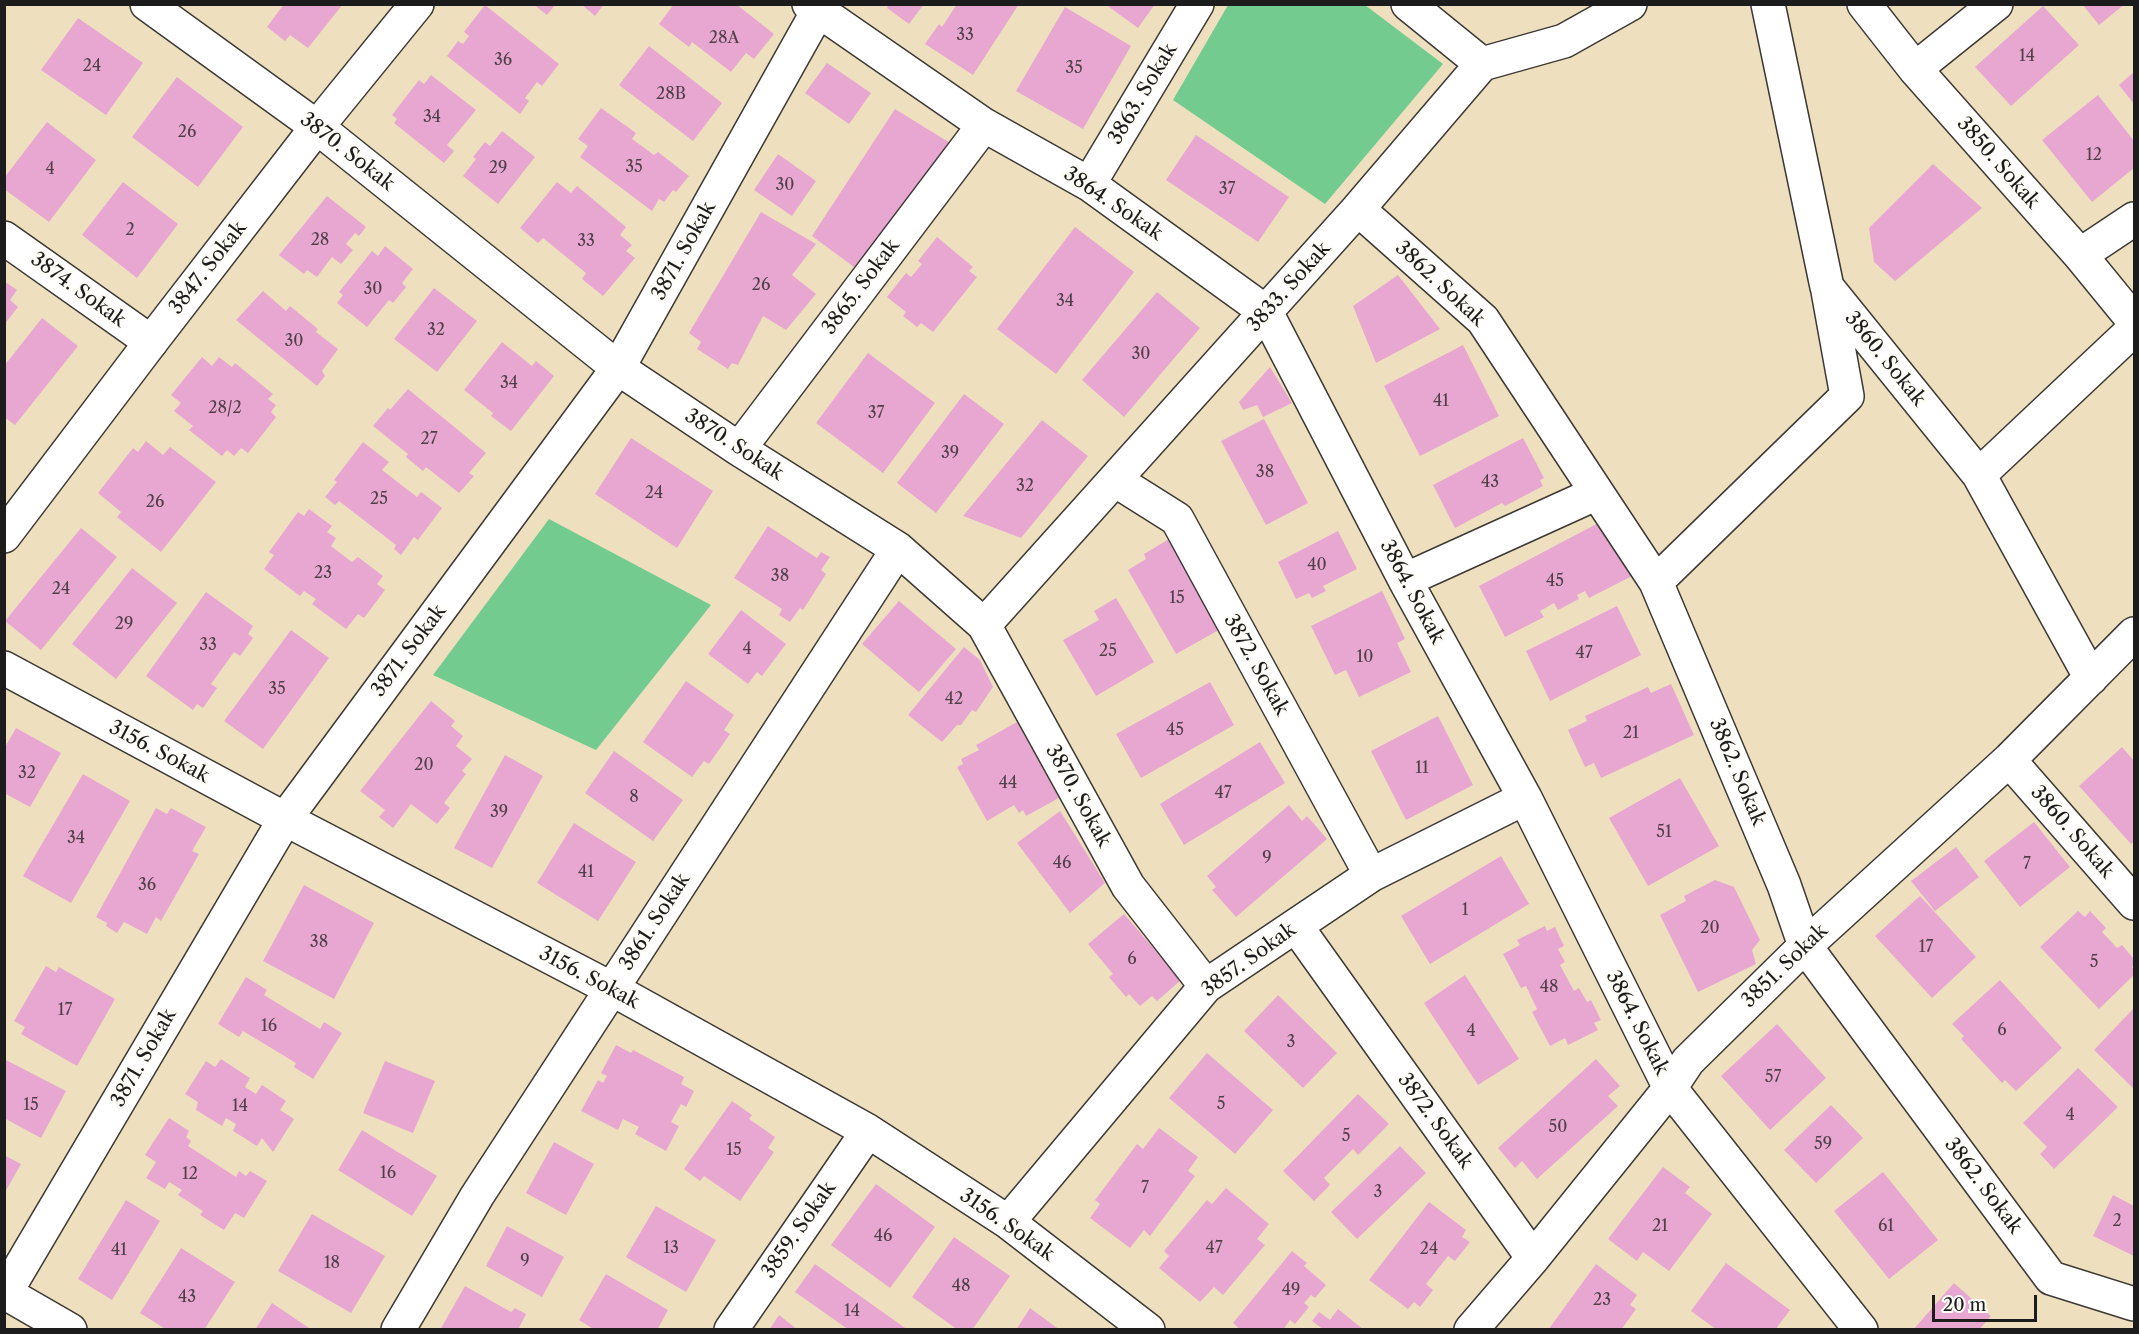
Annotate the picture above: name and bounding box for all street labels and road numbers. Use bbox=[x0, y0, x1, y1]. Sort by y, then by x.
street label: 3863. Sokak bbox=[1103, 39, 1183, 149]
street label: 3870. Sokak bbox=[295, 108, 399, 196]
street label: 3850. Sokak bbox=[1952, 112, 2044, 214]
street label: 3864. Sokak bbox=[1059, 162, 1167, 246]
street label: 3871. Sokak bbox=[647, 197, 721, 305]
street label: 3847. Sokak bbox=[164, 217, 252, 319]
street label: 3865. Sokak bbox=[817, 234, 905, 340]
street label: 3862. Sokak bbox=[1390, 236, 1490, 332]
street label: 3833. Sokak bbox=[1242, 237, 1336, 337]
street label: 3874. Sokak bbox=[26, 247, 130, 333]
street label: 3860. Sokak bbox=[1840, 307, 1930, 411]
street label: 3870. Sokak bbox=[680, 404, 788, 486]
street label: 3864. Sokak bbox=[1375, 536, 1449, 648]
street label: 3871. Sokak bbox=[367, 600, 451, 702]
street label: 3872. Sokak bbox=[1218, 610, 1294, 720]
street label: 3862. Sokak bbox=[1704, 715, 1770, 829]
street label: 3156. Sokak bbox=[105, 716, 213, 788]
street label: 3870. Sokak bbox=[1040, 741, 1116, 851]
street label: 3860. Sokak bbox=[2025, 781, 2119, 883]
street label: 3861. Sokak bbox=[615, 869, 695, 975]
street label: 3857. Sokak bbox=[1197, 918, 1301, 1002]
street label: 3851. Sokak bbox=[1737, 919, 1833, 1013]
street label: 3156. Sokak bbox=[535, 942, 643, 1014]
street label: 3864. Sokak bbox=[1600, 967, 1674, 1079]
street label: 3871. Sokak bbox=[106, 1005, 182, 1111]
street label: 3872. Sokak bbox=[1392, 1069, 1478, 1173]
street label: 3862. Sokak bbox=[1939, 1133, 2027, 1239]
street label: 3859. Sokak bbox=[757, 1177, 841, 1283]
street label: 3156. Sokak bbox=[955, 1184, 1059, 1266]

